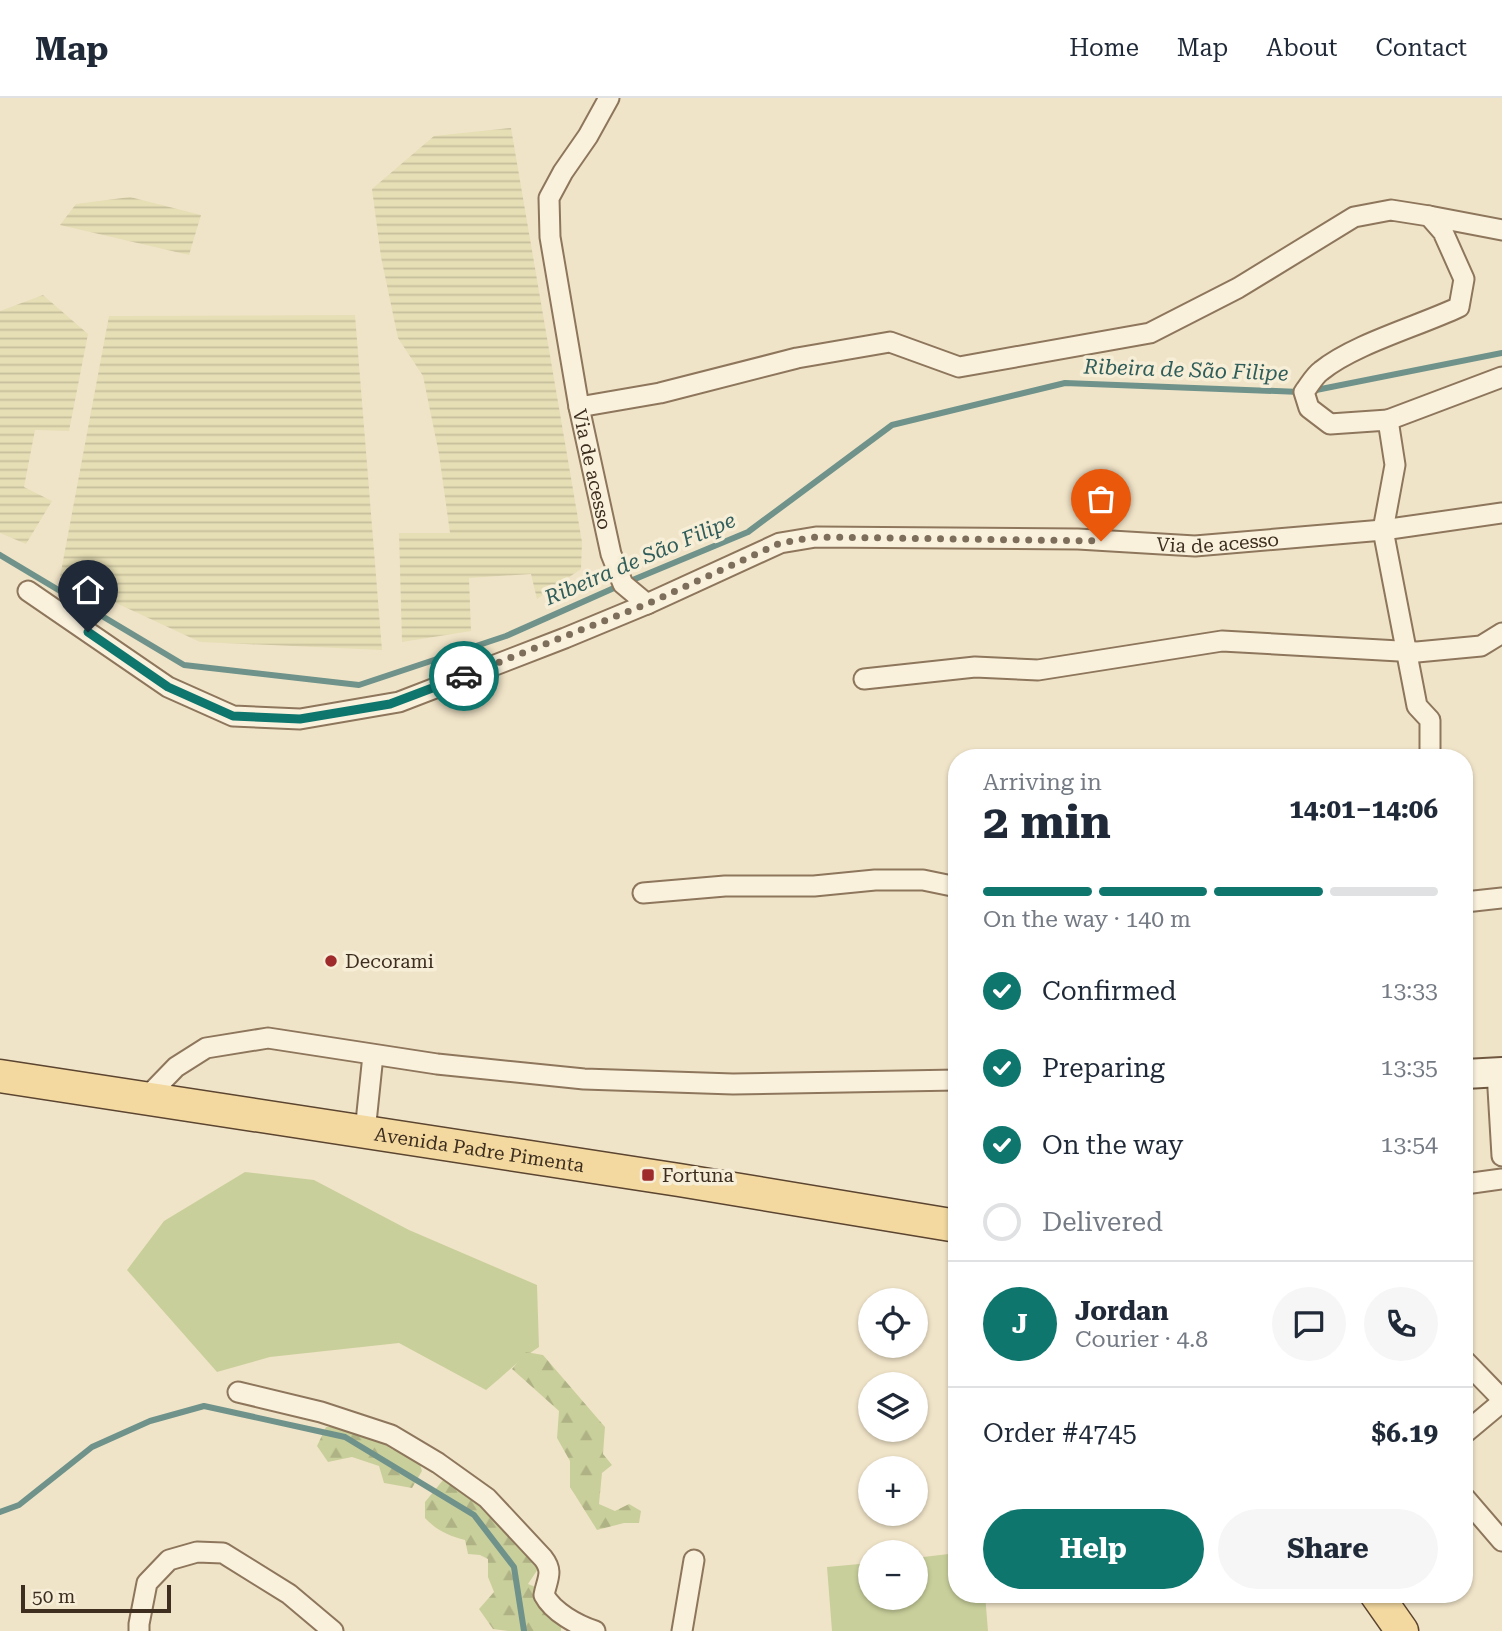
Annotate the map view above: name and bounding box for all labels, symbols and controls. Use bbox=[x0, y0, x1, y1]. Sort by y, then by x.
text: Map bbox=[35, 29, 109, 68]
text: Home bbox=[1069, 34, 1139, 62]
text: Map bbox=[1177, 34, 1228, 62]
text: About bbox=[1266, 34, 1337, 62]
text: Contact bbox=[1375, 34, 1467, 62]
water label: Ribeira de São Filipe bbox=[1082, 354, 1289, 386]
street label: Via de acesso bbox=[568, 407, 617, 532]
pin bbox=[1071, 469, 1131, 541]
icon: bag bbox=[1082, 480, 1120, 518]
water label: Ribeira de São Filipe bbox=[540, 508, 739, 610]
street label: Via de acesso bbox=[1156, 527, 1280, 558]
pin bbox=[58, 560, 118, 632]
icon: home bbox=[69, 571, 107, 609]
courier bbox=[429, 641, 499, 711]
icon: car bbox=[445, 657, 483, 695]
text: Arriving in bbox=[983, 769, 1102, 796]
text: 14:01–14:06 bbox=[1289, 794, 1438, 824]
text: 2 min bbox=[983, 795, 1111, 849]
text: On the way · 140 m bbox=[983, 906, 1191, 933]
place label: Decorami bbox=[345, 950, 434, 973]
marker: Decorami bbox=[323, 953, 339, 969]
icon: check bbox=[983, 972, 1021, 1010]
text: Confirmed bbox=[1042, 976, 1177, 1006]
text: 13:33 bbox=[1381, 977, 1438, 1004]
icon: check bbox=[983, 1049, 1021, 1087]
text: Preparing bbox=[1042, 1053, 1165, 1083]
text: 13:35 bbox=[1381, 1054, 1438, 1081]
street label: Avenida Padre Pimenta bbox=[373, 1122, 587, 1177]
icon: check bbox=[983, 1126, 1021, 1164]
text: On the way bbox=[1042, 1130, 1183, 1160]
text: 13:54 bbox=[1381, 1131, 1438, 1158]
place label: Fortuna bbox=[662, 1164, 735, 1187]
marker: Fortuna bbox=[640, 1167, 656, 1183]
text: Delivered bbox=[1042, 1207, 1163, 1237]
button: chat bbox=[1272, 1287, 1346, 1361]
button: phone bbox=[1364, 1287, 1438, 1361]
map controls bbox=[858, 1288, 928, 1610]
button: locate bbox=[858, 1288, 928, 1358]
text: Jordan bbox=[1075, 1296, 1169, 1326]
text: J bbox=[1012, 1309, 1028, 1339]
text: Courier · 4.8 bbox=[1075, 1326, 1208, 1353]
button: layers bbox=[858, 1372, 928, 1442]
text: Order #4745 bbox=[983, 1418, 1137, 1448]
text: $6.19 bbox=[1372, 1418, 1438, 1448]
button: + bbox=[858, 1456, 928, 1526]
button: Help bbox=[983, 1509, 1204, 1589]
button: Share bbox=[1218, 1509, 1438, 1589]
button: − bbox=[858, 1540, 928, 1610]
scale bar bbox=[21, 1582, 172, 1614]
text: 50 m bbox=[32, 1585, 75, 1608]

